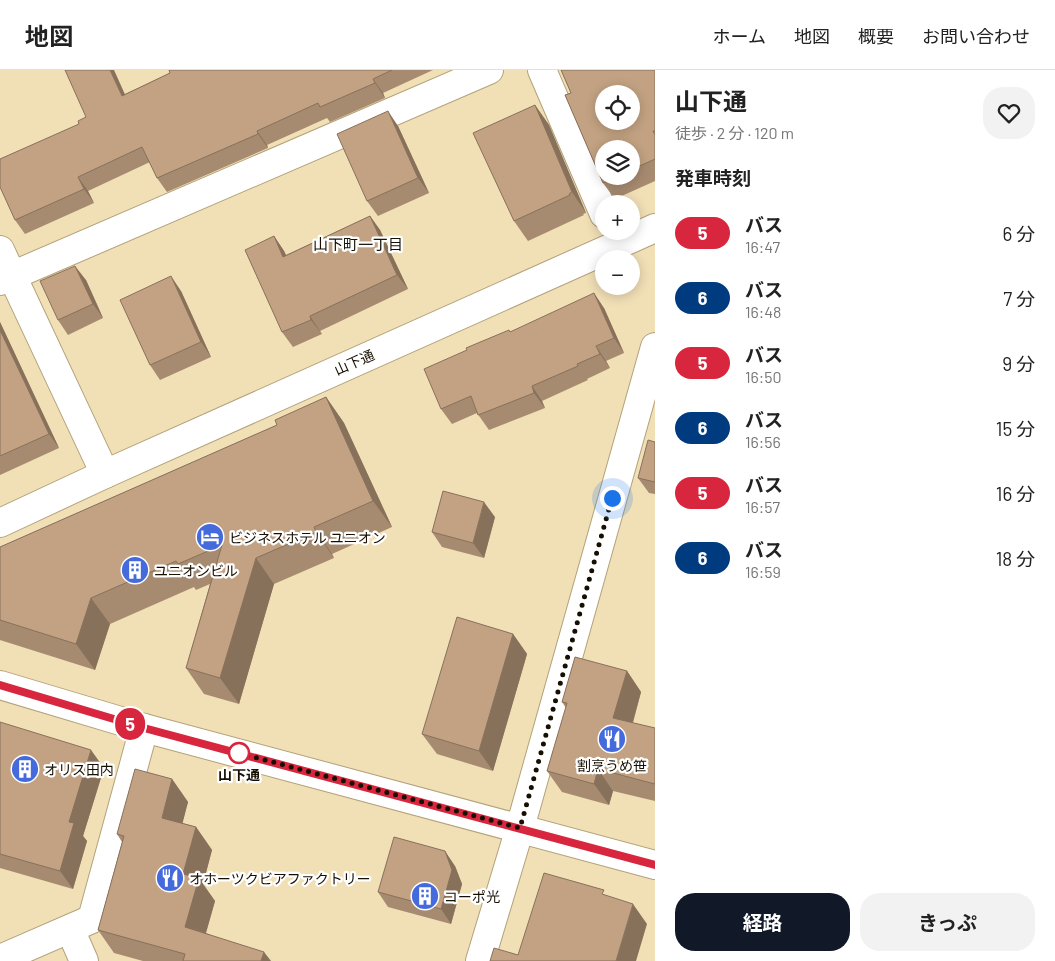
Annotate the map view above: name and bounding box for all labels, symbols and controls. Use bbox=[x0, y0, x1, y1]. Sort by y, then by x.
text: 地図 bbox=[25, 21, 73, 50]
text: ホーム bbox=[713, 25, 766, 47]
text: 地図 bbox=[794, 25, 830, 47]
text: 概要 bbox=[858, 25, 894, 47]
text: お問い合わせ bbox=[922, 25, 1030, 47]
map controls bbox=[595, 85, 640, 295]
button: locate bbox=[595, 85, 640, 130]
text: 山下通 bbox=[675, 86, 747, 115]
button: heart bbox=[983, 87, 1035, 139]
text: 徒歩 · 2 分 · 120 m bbox=[675, 123, 794, 142]
button: layers bbox=[595, 140, 640, 185]
text: 発車時刻 bbox=[675, 166, 751, 189]
button: + bbox=[595, 195, 640, 240]
text: バス bbox=[745, 213, 783, 236]
text: 5 bbox=[698, 222, 707, 244]
text: 6 分 bbox=[1002, 222, 1035, 245]
district label: 山下町一丁目 bbox=[313, 235, 403, 253]
text: 16:47 bbox=[745, 237, 780, 256]
button: − bbox=[595, 250, 640, 295]
text: バス bbox=[745, 278, 783, 301]
text: 6 bbox=[698, 287, 707, 309]
text: 7 分 bbox=[1003, 287, 1035, 310]
text: 16:48 bbox=[745, 302, 781, 321]
text: バス bbox=[745, 343, 783, 366]
street label: 山下通 bbox=[331, 346, 377, 378]
text: 5 bbox=[698, 352, 707, 374]
text: 9 分 bbox=[1002, 352, 1035, 375]
text: 16:50 bbox=[745, 367, 782, 386]
text: バス bbox=[745, 408, 783, 431]
text: 6 bbox=[698, 417, 707, 439]
text: 15 分 bbox=[996, 417, 1035, 440]
text: 16:56 bbox=[745, 432, 781, 451]
text: バス bbox=[745, 473, 783, 496]
text: 5 bbox=[698, 482, 707, 504]
text: 16 分 bbox=[996, 482, 1035, 505]
your location bbox=[600, 486, 625, 511]
text: 16:57 bbox=[745, 497, 780, 516]
hotel icon: ビジネスホテル ユニオン bbox=[195, 522, 225, 552]
place label: ビジネスホテル ユニオン bbox=[229, 529, 386, 546]
text: バス bbox=[745, 538, 783, 561]
text: 6 bbox=[698, 547, 707, 569]
text: 18 分 bbox=[996, 547, 1035, 570]
building icon: ユニオンビル bbox=[120, 555, 150, 585]
place label: ユニオンビル bbox=[154, 562, 238, 579]
text: 16:59 bbox=[745, 562, 781, 581]
line badge: 5 bbox=[114, 708, 146, 740]
text: 5 bbox=[125, 713, 135, 735]
restaurant icon: 割烹うめ笹 bbox=[597, 724, 627, 754]
marker: 山下通 bbox=[228, 742, 250, 764]
building icon: オリス田内 bbox=[10, 754, 40, 784]
place label: 割烹うめ笹 bbox=[577, 757, 647, 774]
place label: オリス田内 bbox=[44, 761, 114, 778]
place label: 山下通 bbox=[218, 766, 260, 783]
restaurant icon: オホーツクビアファクトリー bbox=[155, 863, 185, 893]
place label: オホーツクビアファクトリー bbox=[189, 870, 371, 887]
building icon: コーポ光 bbox=[410, 881, 440, 911]
place label: コーポ光 bbox=[444, 888, 500, 905]
button: 経路 bbox=[675, 893, 850, 951]
button: きっぷ bbox=[860, 893, 1035, 951]

